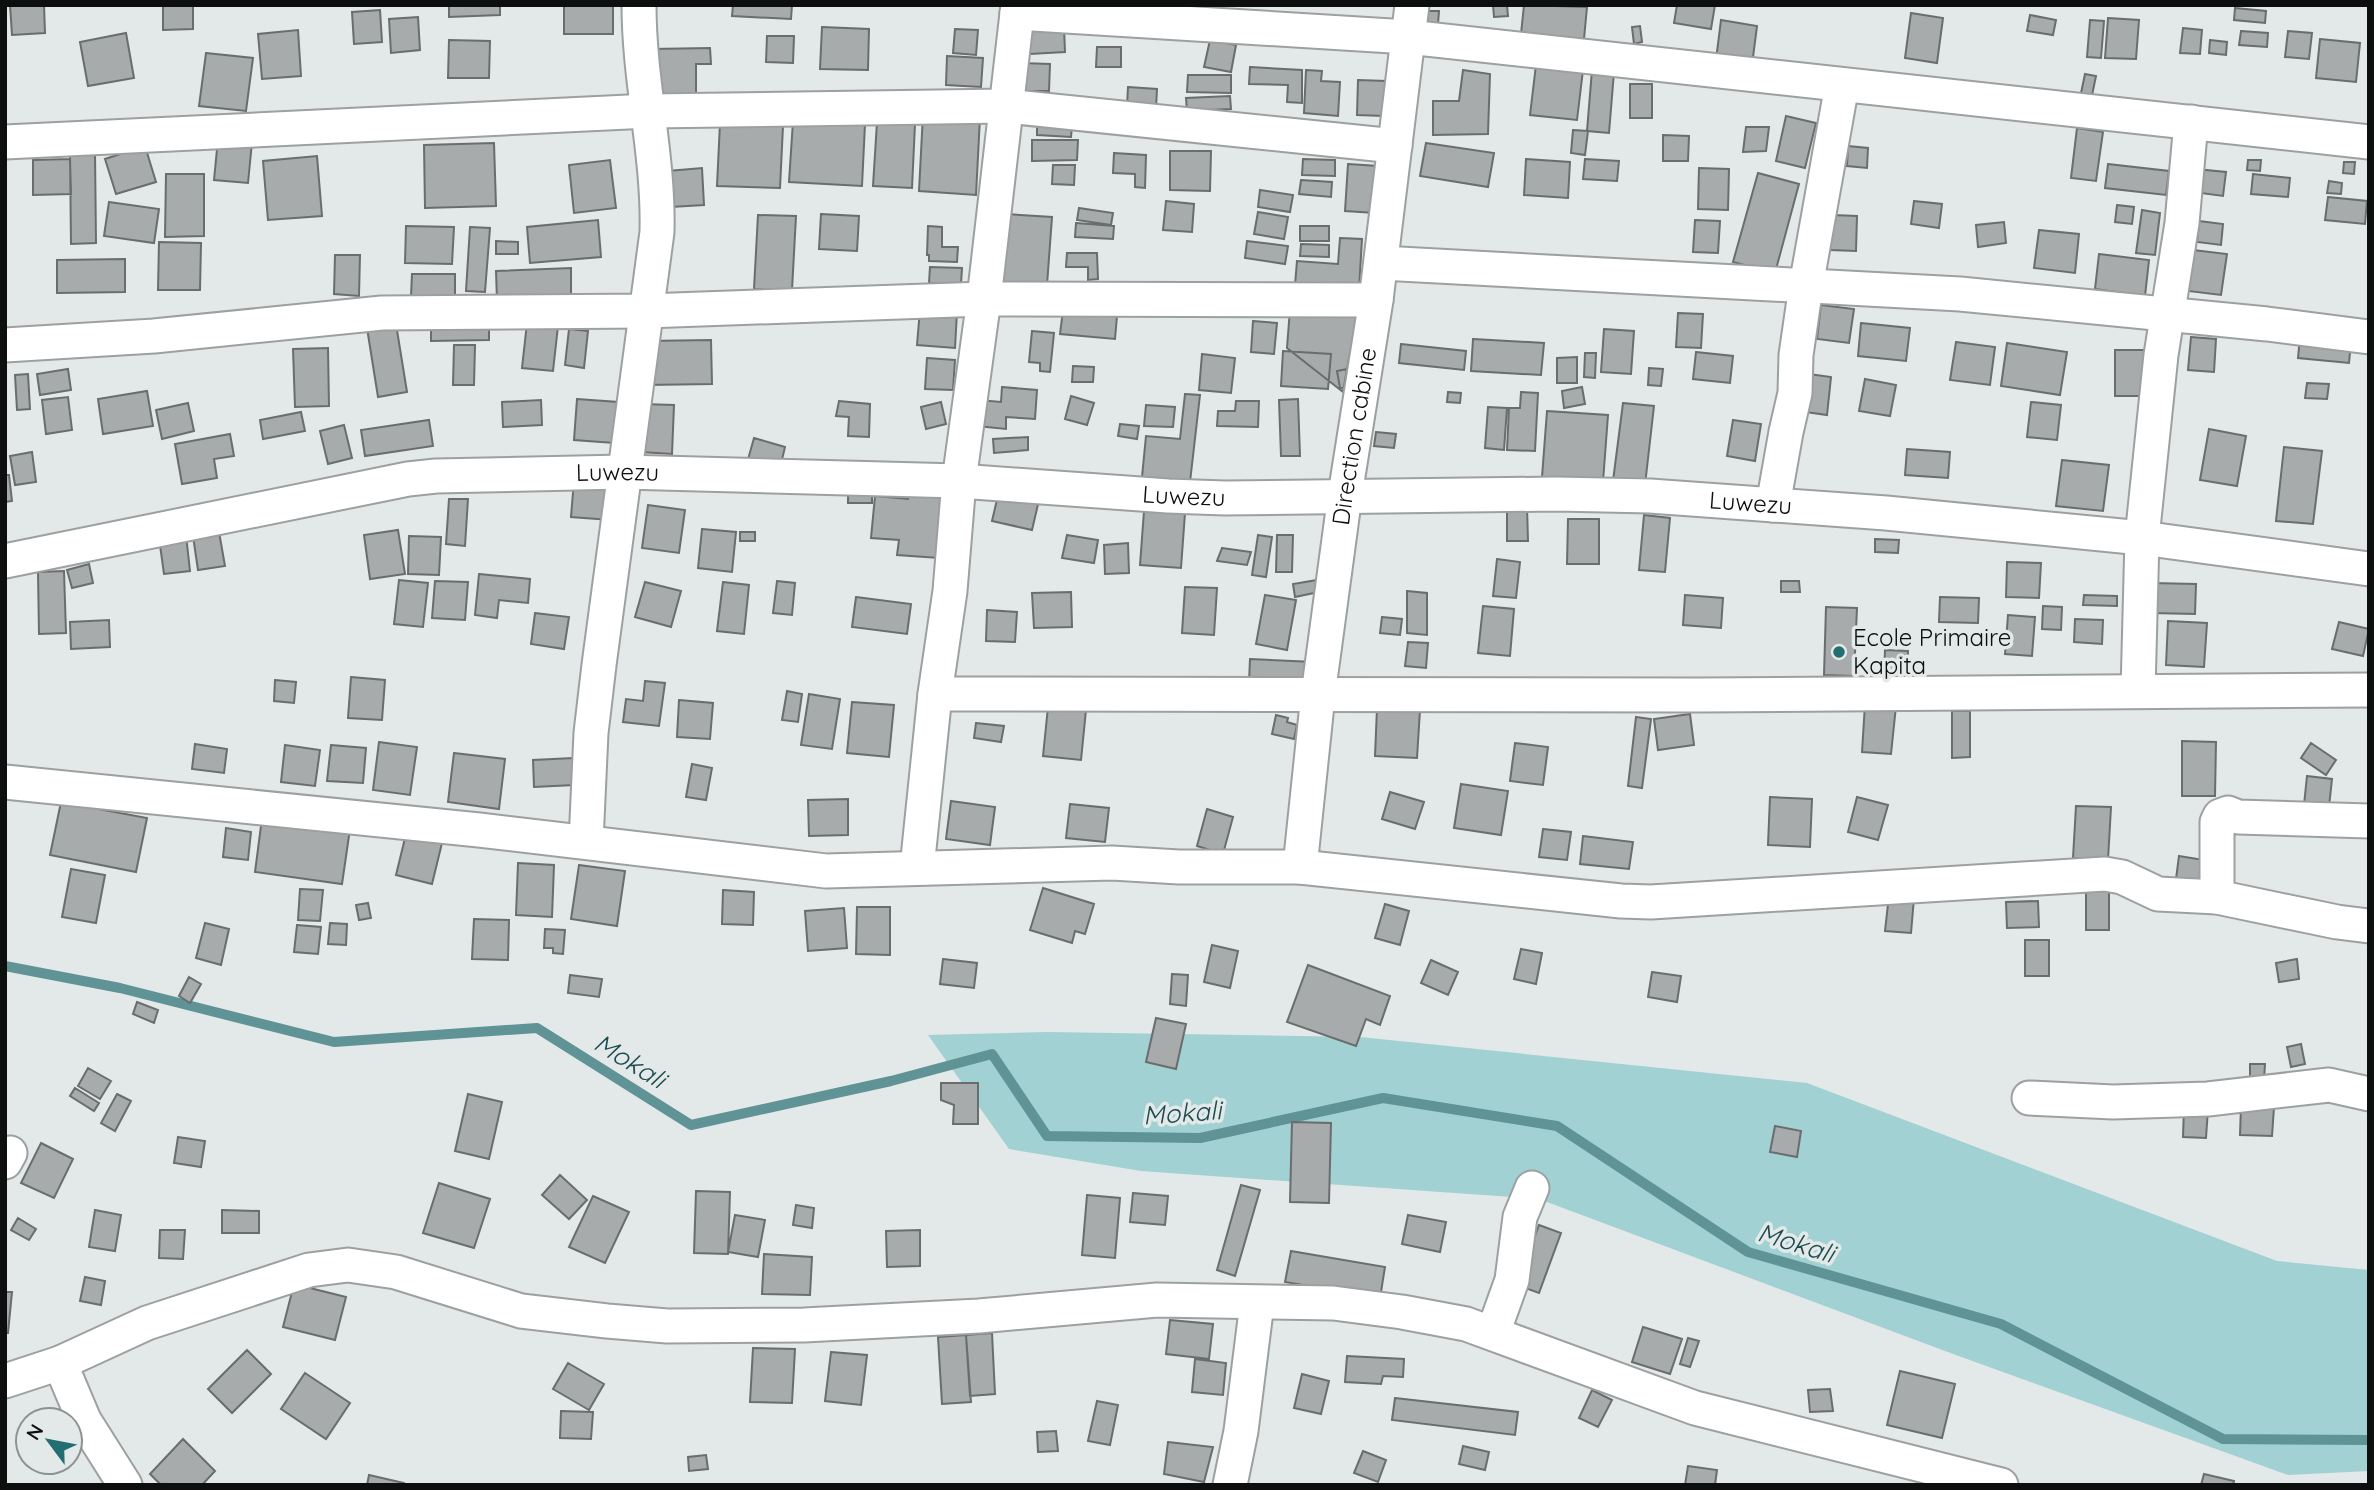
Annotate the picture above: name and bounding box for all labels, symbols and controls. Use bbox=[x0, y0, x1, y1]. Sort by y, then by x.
street label: Direction cabine bbox=[1325, 345, 1382, 527]
street label: Luwezu bbox=[576, 456, 660, 487]
street label: Luwezu bbox=[1141, 478, 1226, 512]
street label: Luwezu bbox=[1708, 484, 1793, 520]
place label: Ecole Primaire Kapita bbox=[1853, 622, 2011, 680]
marker: Ecole Primaire Kapita bbox=[1831, 644, 1847, 660]
water label: Mokali bbox=[588, 1026, 675, 1097]
water label: Mokali bbox=[1142, 1093, 1226, 1132]
water label: Mokali bbox=[1754, 1215, 1842, 1271]
north arrow bbox=[14, 1406, 84, 1476]
text: N bbox=[21, 1420, 48, 1444]

